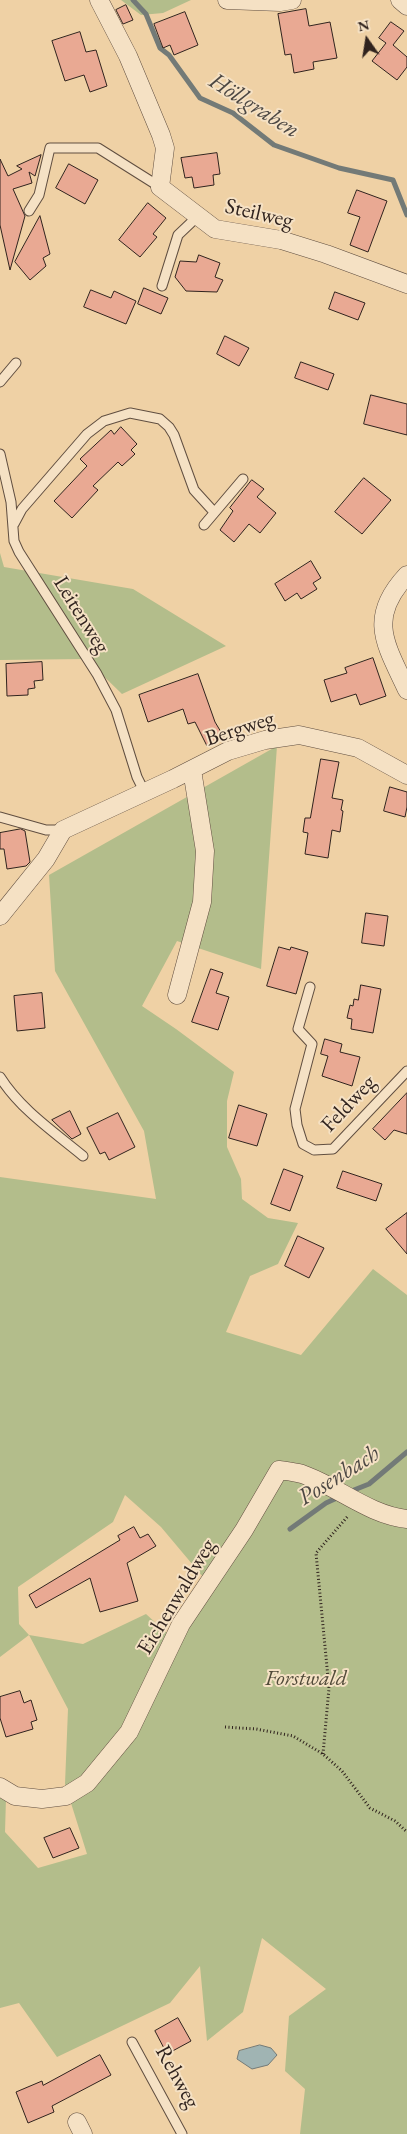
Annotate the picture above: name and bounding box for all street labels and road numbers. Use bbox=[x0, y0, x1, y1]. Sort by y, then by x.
street label: Steilweg bbox=[222, 193, 296, 235]
street label: Leitenweg bbox=[47, 572, 115, 658]
street label: Bergweg bbox=[202, 705, 278, 753]
street label: Feldweg bbox=[316, 1070, 382, 1138]
street label: Eichenwaldweg bbox=[132, 1534, 222, 1660]
street label: Rehweg bbox=[149, 2041, 205, 2113]

